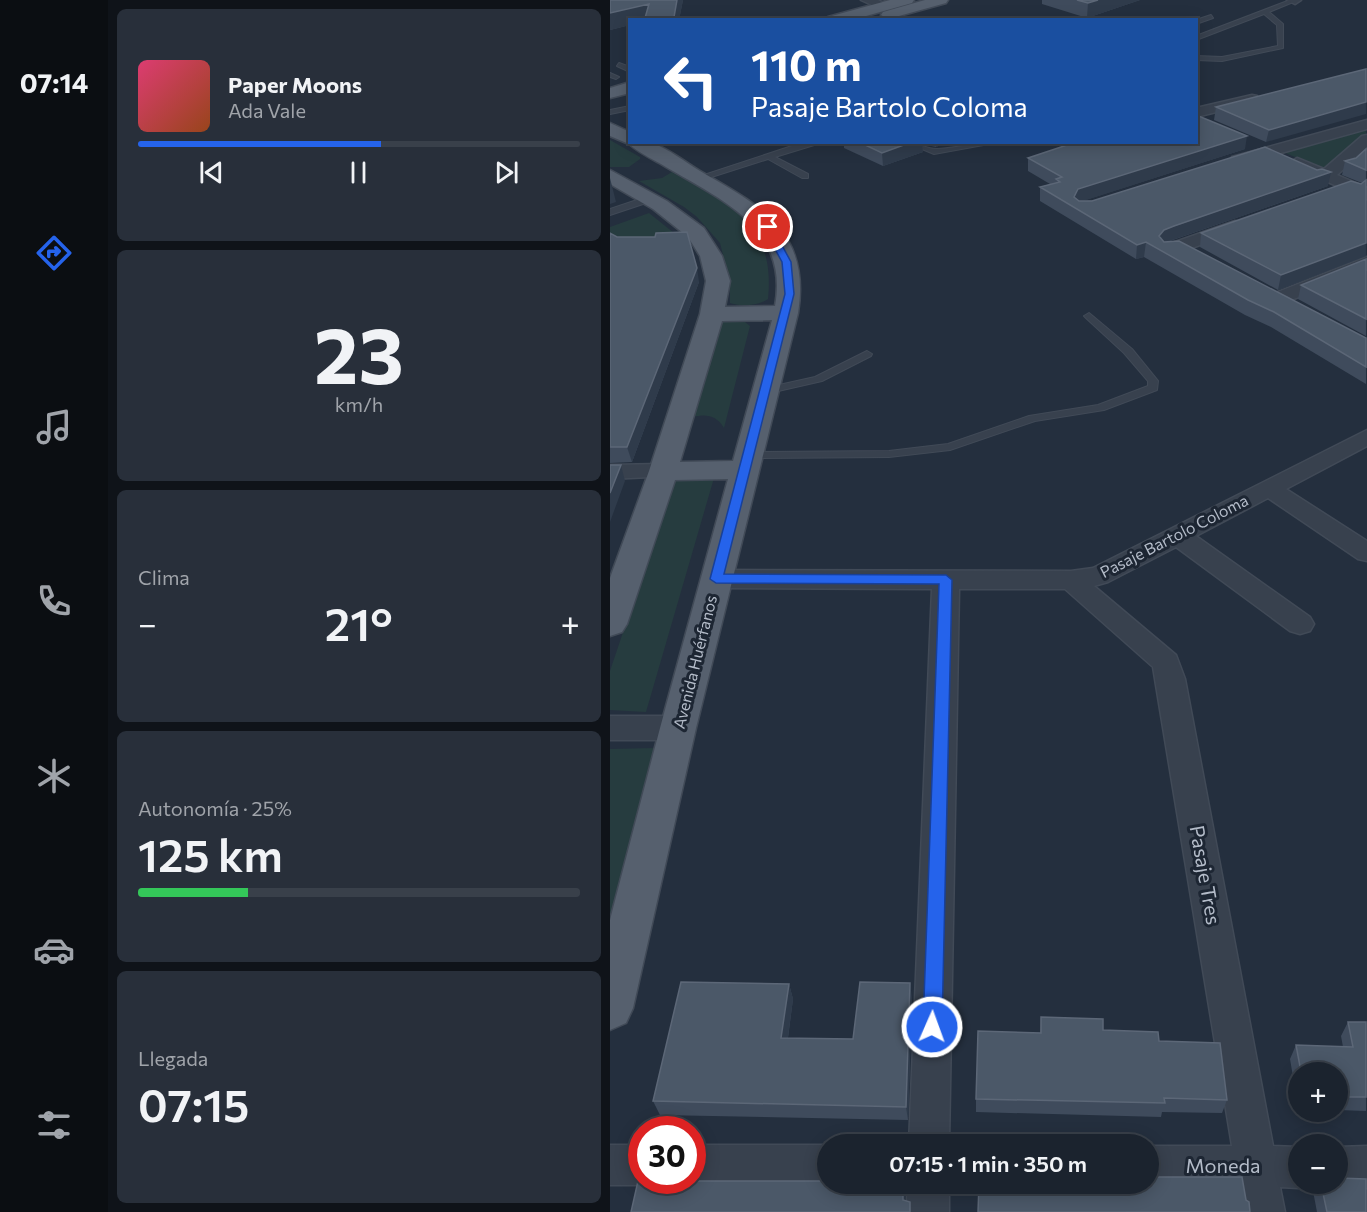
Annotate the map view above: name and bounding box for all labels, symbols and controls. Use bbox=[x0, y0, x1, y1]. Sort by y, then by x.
text: 110 m bbox=[751, 38, 862, 90]
icon: left bbox=[652, 42, 730, 120]
text: 07:14 bbox=[20, 66, 88, 99]
text: Paper Moons bbox=[228, 71, 362, 98]
text: Pasaje Bartolo Coloma bbox=[751, 90, 1028, 123]
text: Ada Vale bbox=[228, 98, 306, 122]
icon: previous bbox=[195, 156, 228, 189]
icon: pause bbox=[342, 156, 375, 189]
icon: next bbox=[490, 156, 523, 189]
pin bbox=[742, 201, 793, 252]
icon: arrive bbox=[751, 210, 784, 243]
icon: directions bbox=[33, 232, 75, 274]
text: 23 bbox=[314, 305, 404, 400]
text: km/h bbox=[335, 392, 383, 416]
icon: music bbox=[33, 406, 75, 448]
street label: Pasaje Bartolo Coloma bbox=[1096, 490, 1251, 581]
text: Clima bbox=[138, 565, 190, 589]
icon: phone bbox=[33, 580, 75, 622]
street label: Avenida Huérfanos bbox=[669, 593, 720, 731]
text: 21° bbox=[325, 595, 393, 650]
text: − bbox=[138, 602, 157, 643]
text: + bbox=[561, 602, 580, 643]
icon: climate bbox=[33, 755, 75, 797]
text: Autonomía · 25% bbox=[138, 796, 292, 820]
street label: Pasaje Tres bbox=[1185, 823, 1227, 926]
text: 125 km bbox=[138, 826, 283, 881]
icon: car bbox=[33, 929, 75, 971]
position arrow bbox=[900, 995, 964, 1059]
text: Llegada bbox=[138, 1046, 208, 1070]
map controls bbox=[1288, 1062, 1348, 1194]
button: + bbox=[1288, 1062, 1348, 1122]
text: 07:15 bbox=[138, 1076, 249, 1131]
icon: filters bbox=[33, 1104, 75, 1146]
speed limit sign: 30 bbox=[628, 1116, 706, 1194]
button: − bbox=[1288, 1134, 1348, 1194]
text: 07:15 · 1 min · 350 m bbox=[889, 1150, 1087, 1177]
street label: Moneda bbox=[1185, 1153, 1261, 1177]

